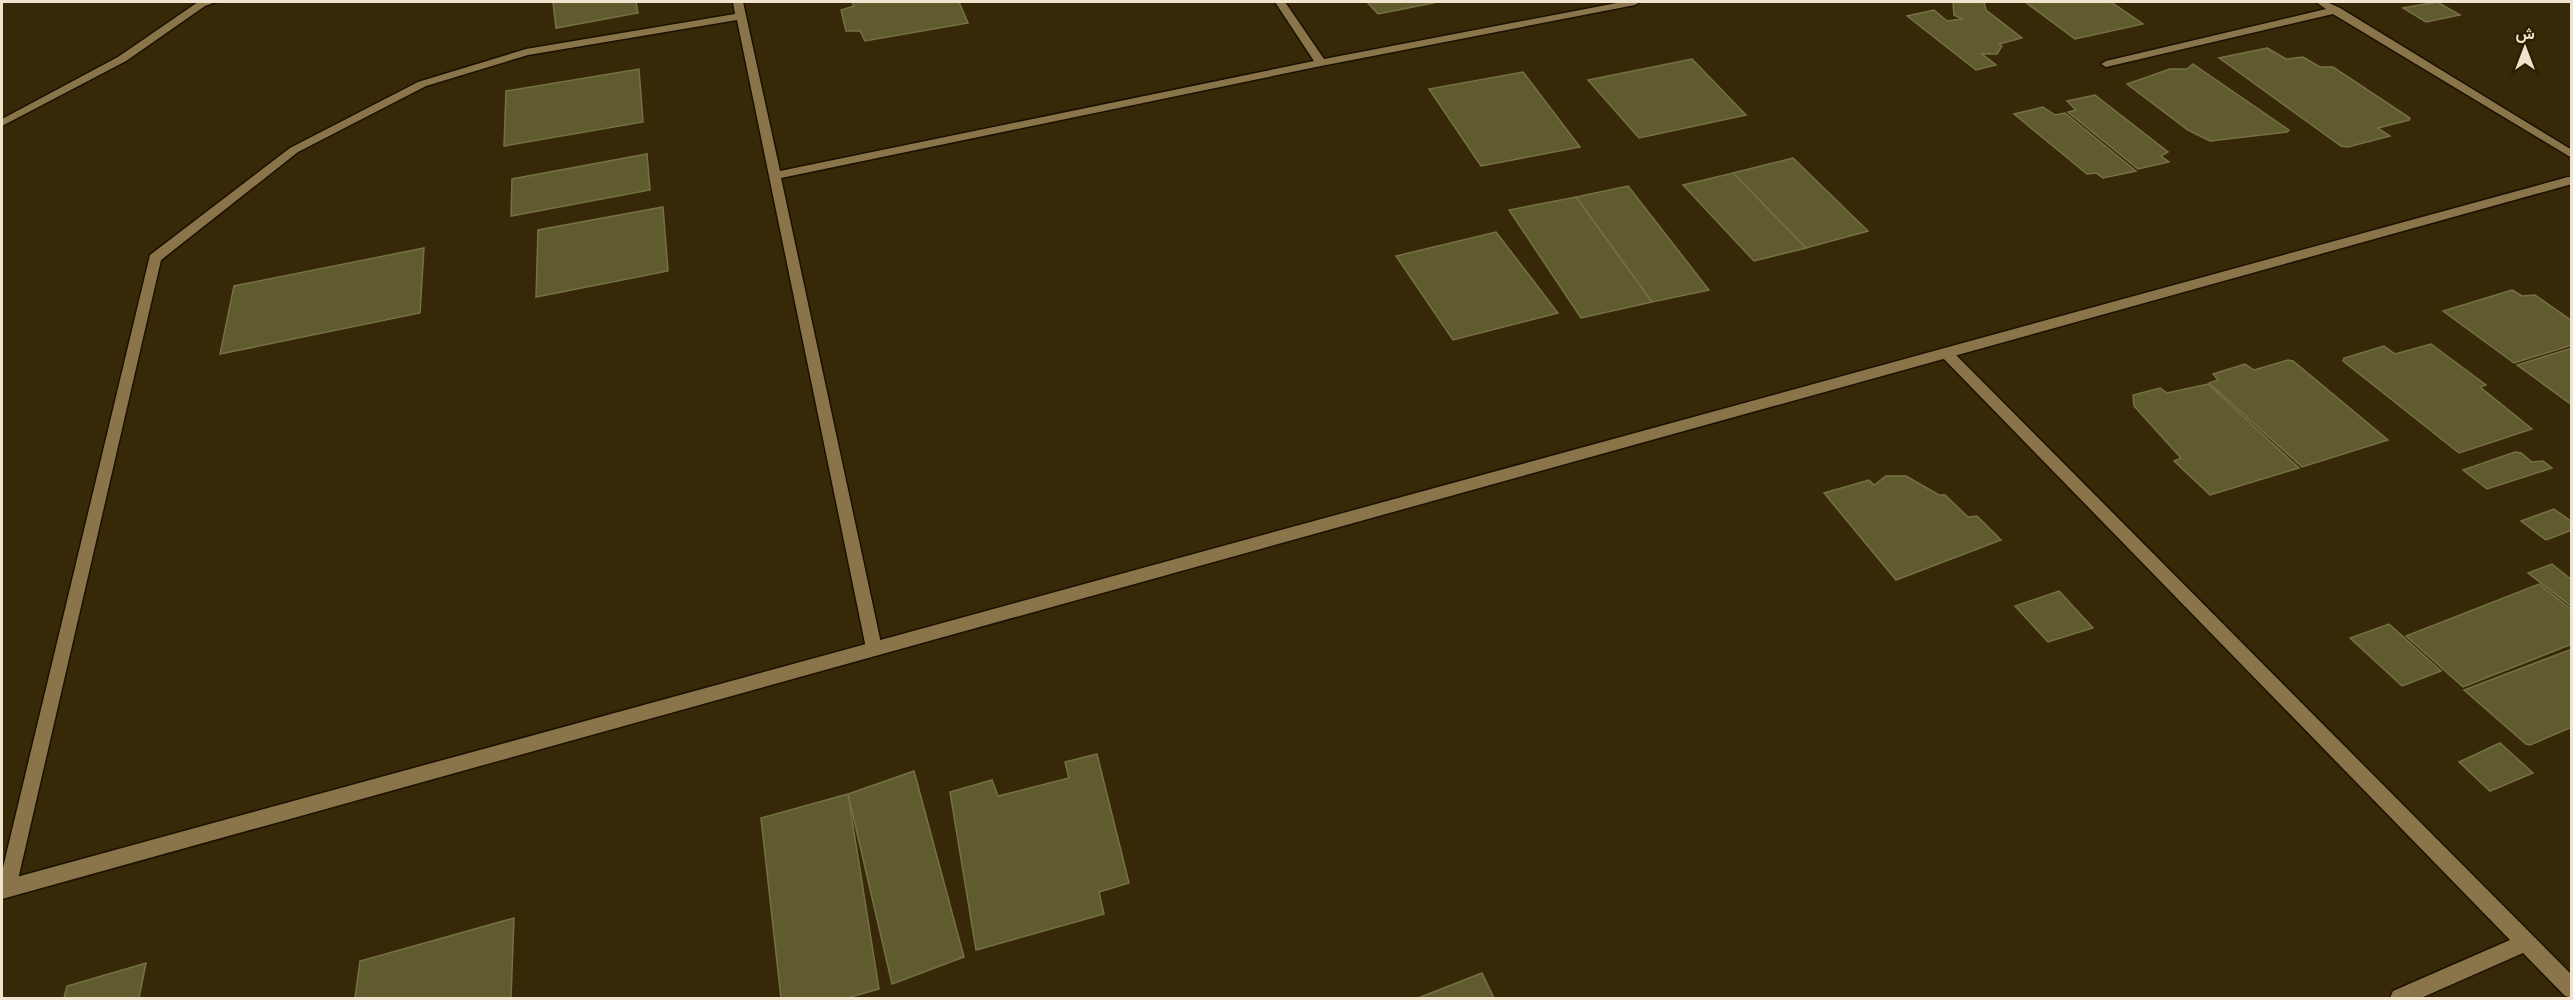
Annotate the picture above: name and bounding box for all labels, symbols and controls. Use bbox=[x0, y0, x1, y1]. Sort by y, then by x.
north arrow bbox=[2495, 18, 2555, 78]
text: ش bbox=[2515, 24, 2535, 43]

